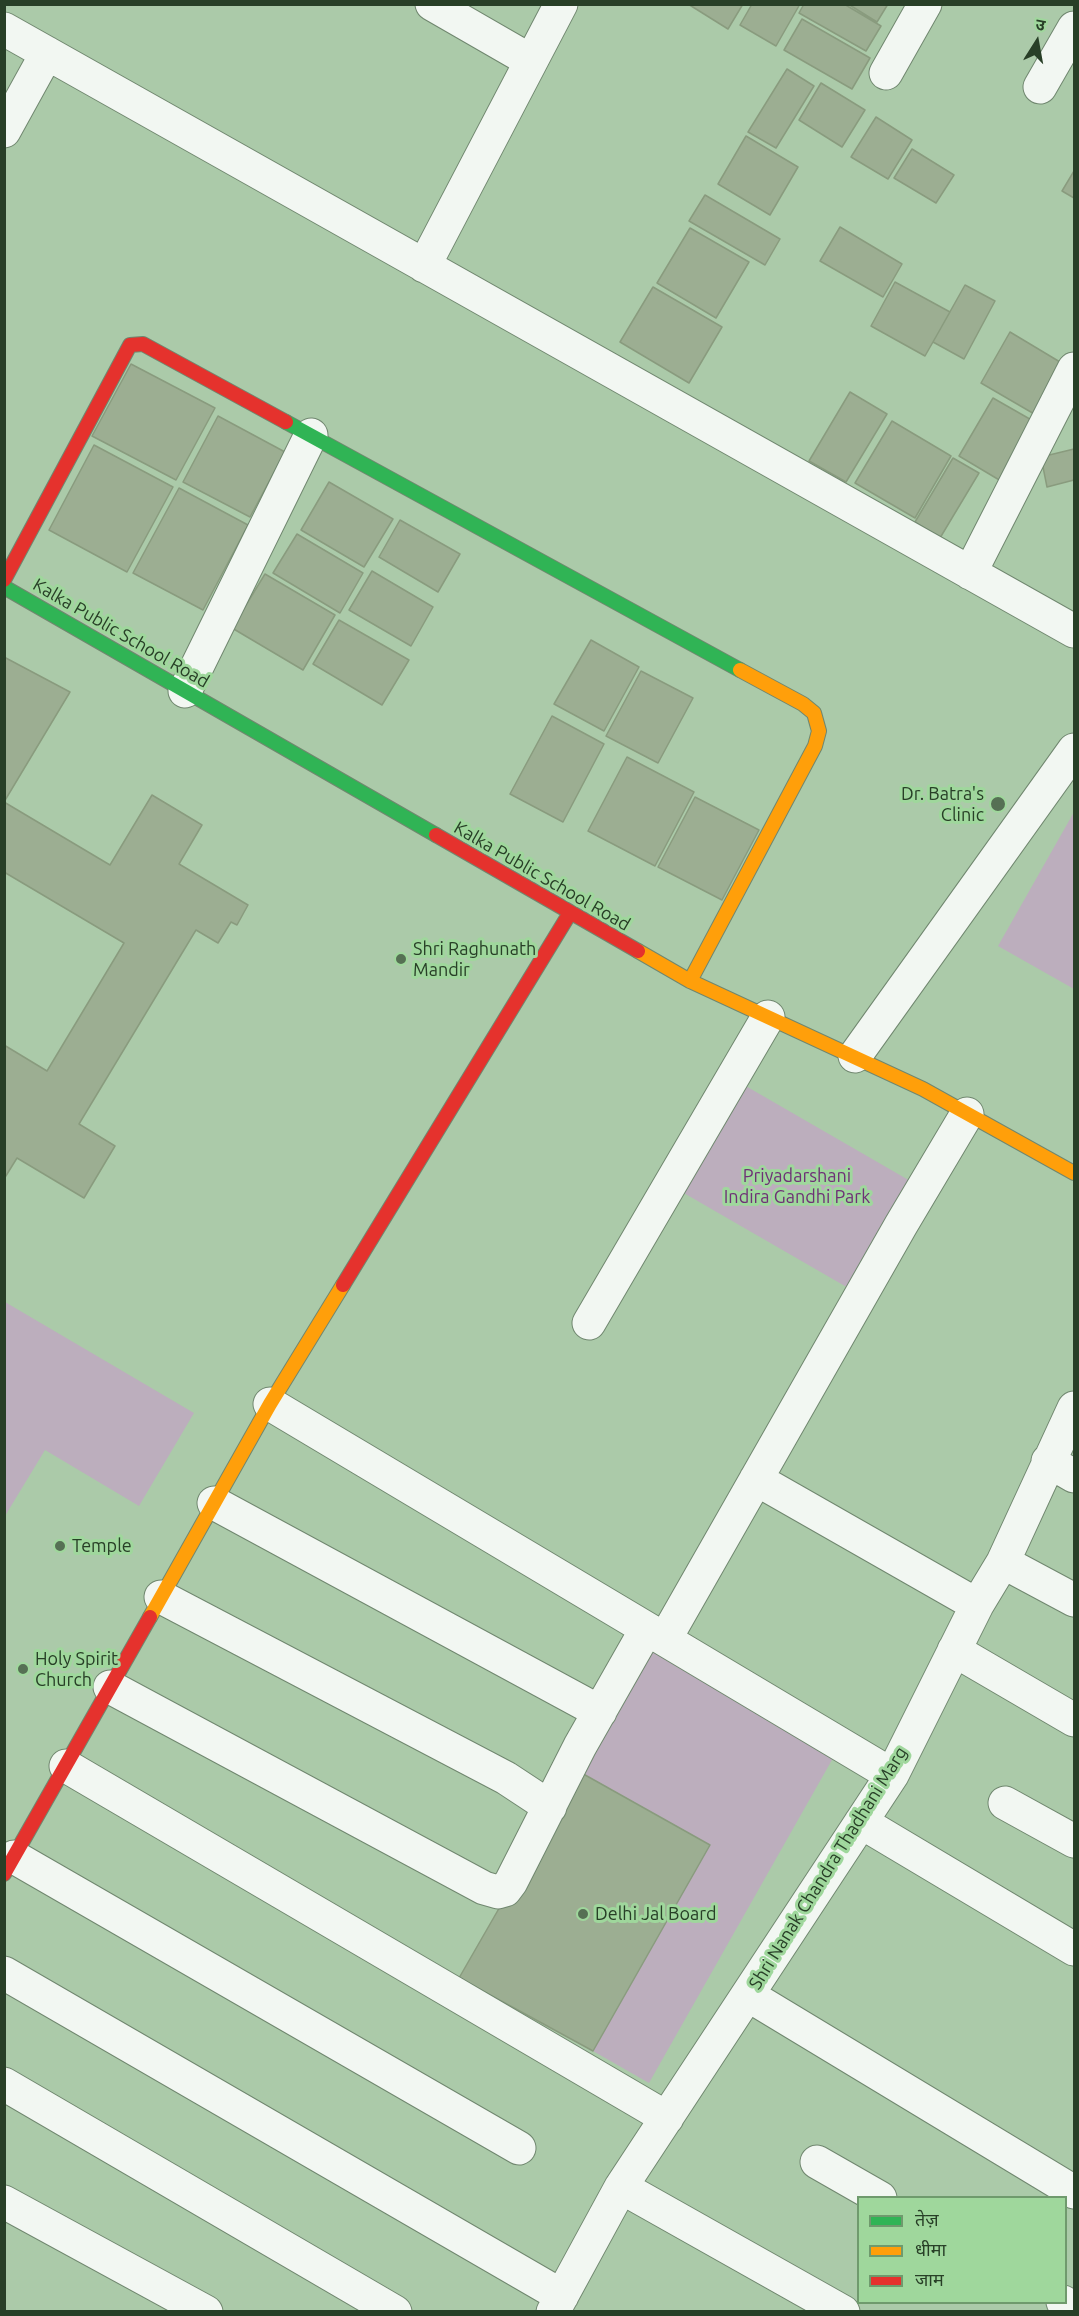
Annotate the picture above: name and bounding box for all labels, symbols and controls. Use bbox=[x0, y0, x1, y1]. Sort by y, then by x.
north arrow bbox=[1007, 12, 1067, 72]
text: उ bbox=[1034, 15, 1047, 34]
street label: Kalka Public School Road bbox=[29, 574, 213, 692]
place label: Dr. Batra's Clinic bbox=[901, 783, 984, 826]
marker: Dr. Batra's Clinic bbox=[989, 795, 1007, 813]
street label: Kalka Public School Road bbox=[450, 817, 634, 935]
place label: Shri Raghunath Mandir bbox=[413, 938, 536, 980]
marker: Shri Raghunath Mandir bbox=[394, 952, 408, 966]
park label: Priyadarshani Indira Gandhi Park bbox=[724, 1165, 870, 1208]
place label: Temple bbox=[72, 1535, 132, 1557]
marker: Temple bbox=[53, 1539, 67, 1553]
place label: Holy Spirit Church bbox=[35, 1648, 118, 1690]
marker: Holy Spirit Church bbox=[16, 1662, 30, 1676]
street label: Shri Nanak Chandra Thadhani Marg bbox=[744, 1743, 912, 1993]
place label: Delhi Jal Board bbox=[595, 1903, 717, 1925]
marker: Delhi Jal Board bbox=[576, 1907, 590, 1921]
legend bbox=[857, 2196, 1067, 2304]
text: तेज़ bbox=[915, 2209, 939, 2229]
text: धीमा bbox=[915, 2239, 946, 2259]
text: जाम bbox=[915, 2269, 944, 2289]

